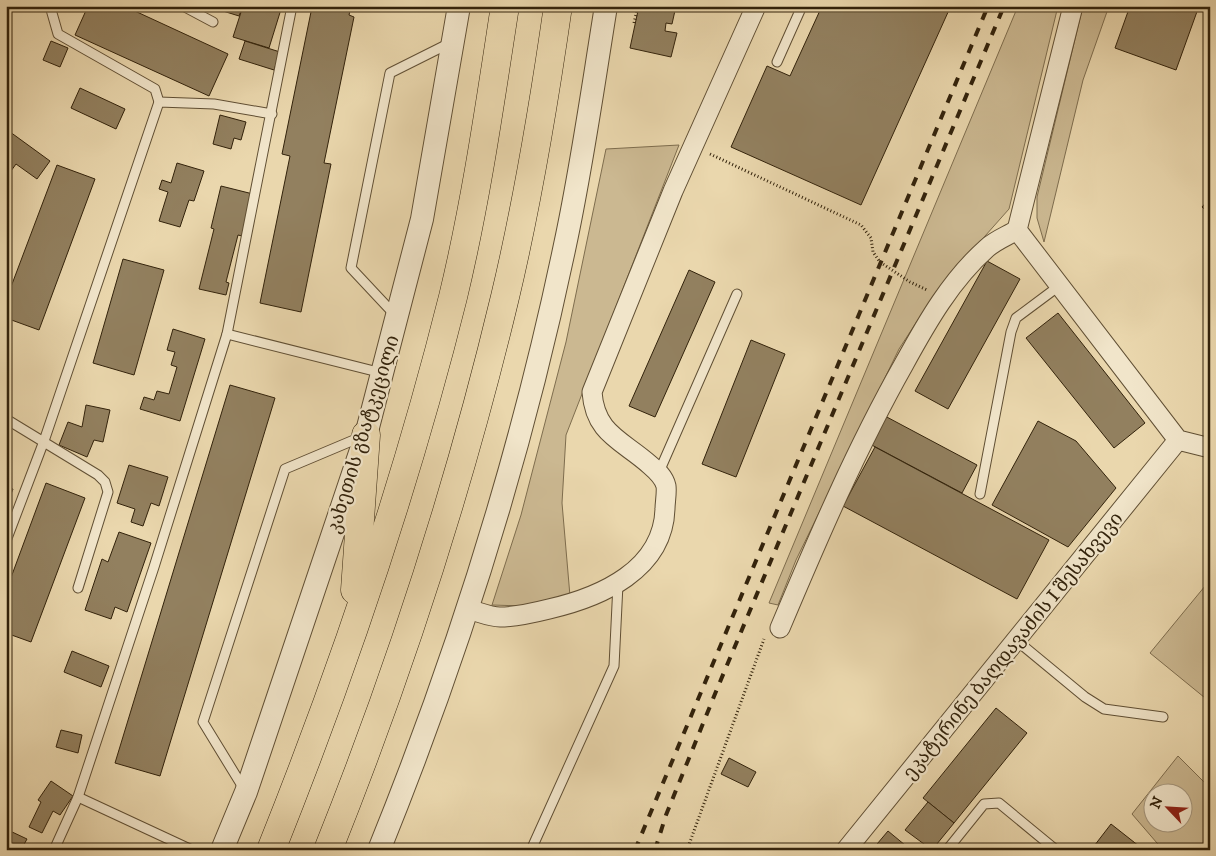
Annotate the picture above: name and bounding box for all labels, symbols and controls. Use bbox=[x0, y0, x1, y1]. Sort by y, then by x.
street label: კახეთის გზატკეცილი bbox=[322, 333, 405, 536]
street label: ეკატერინე ბაღდავაძის I შესახვევი bbox=[898, 508, 1128, 784]
north arrow bbox=[1144, 784, 1194, 834]
text: N bbox=[1147, 793, 1168, 812]

